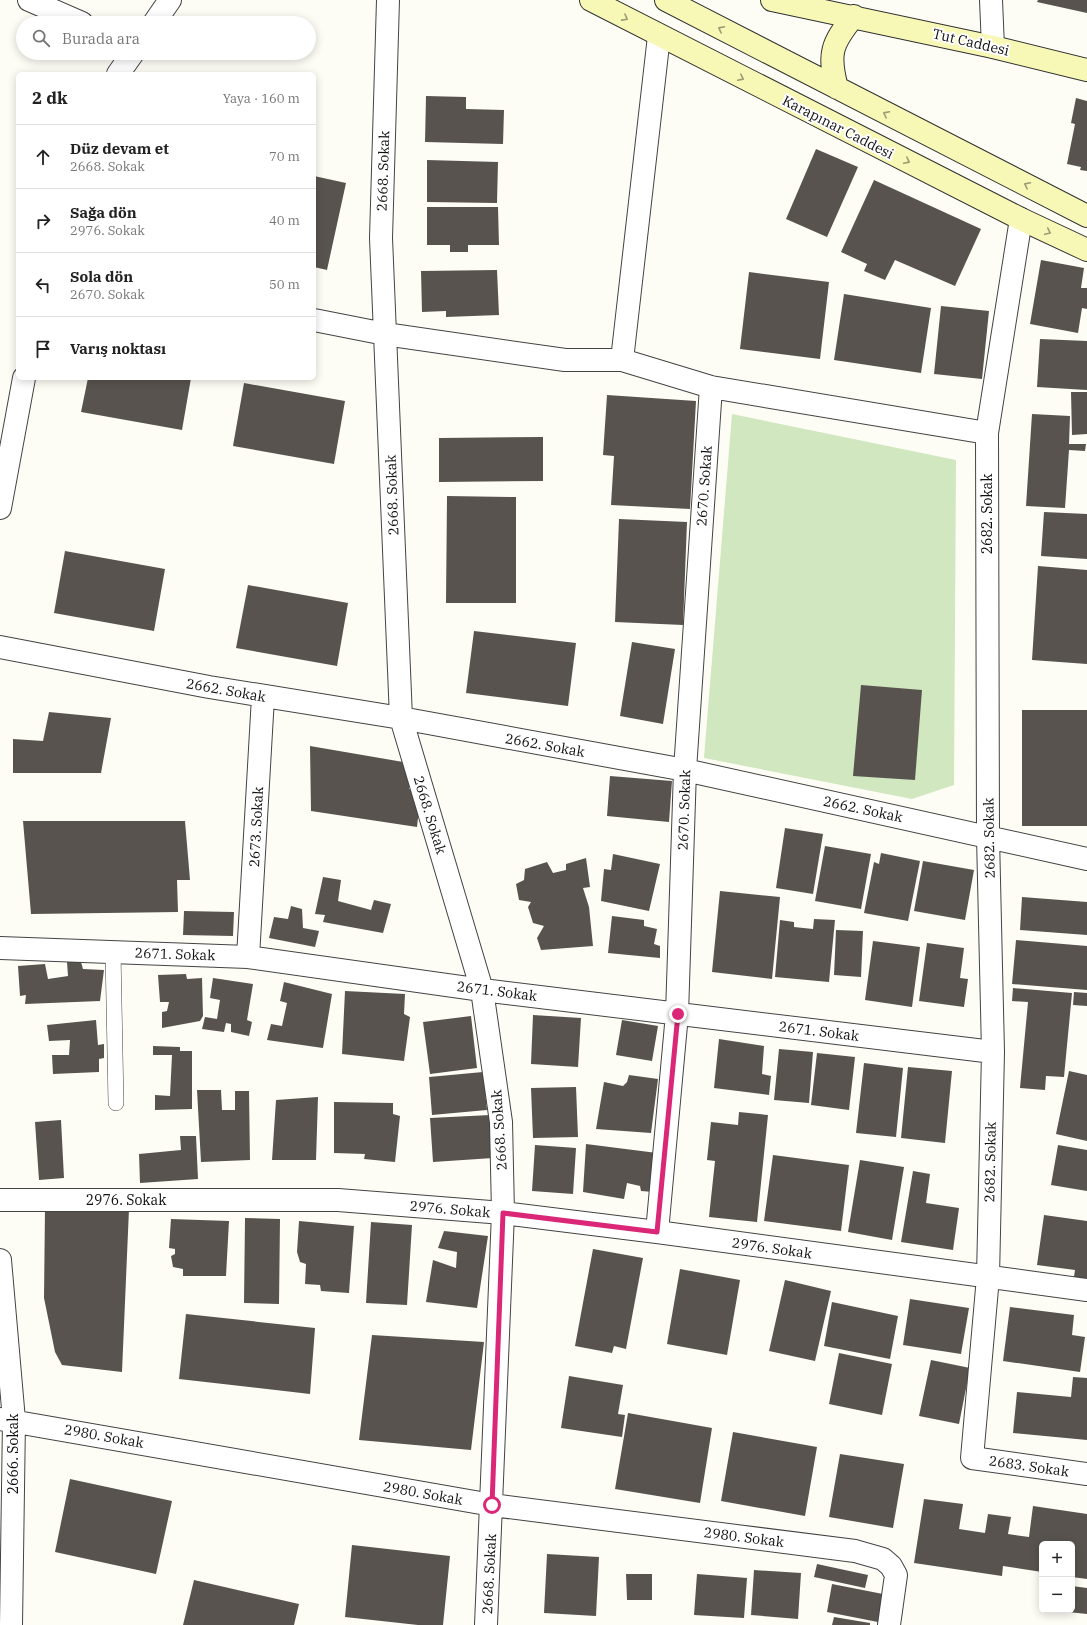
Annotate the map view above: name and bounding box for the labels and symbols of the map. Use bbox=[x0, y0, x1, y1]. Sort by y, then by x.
one-way arrow bbox=[621, 14, 628, 21]
street label: Tut Caddesi bbox=[931, 24, 1011, 60]
one-way arrow bbox=[718, 26, 725, 33]
one-way arrow bbox=[737, 73, 744, 80]
street label: Karapınar Caddesi bbox=[779, 91, 897, 163]
one-way arrow bbox=[883, 111, 891, 119]
street label: 2668. Sokak bbox=[373, 130, 393, 212]
one-way arrow bbox=[903, 157, 910, 164]
one-way arrow bbox=[1024, 183, 1031, 190]
one-way arrow bbox=[1044, 227, 1052, 235]
street label: 2670. Sokak bbox=[692, 444, 716, 527]
street label: 2668. Sokak bbox=[382, 454, 402, 536]
street label: 2682. Sokak bbox=[978, 473, 996, 554]
street label: 2662. Sokak bbox=[185, 674, 268, 706]
street label: 2662. Sokak bbox=[504, 729, 587, 761]
street label: 2670. Sokak bbox=[674, 769, 694, 851]
street label: 2668. Sokak bbox=[410, 774, 451, 857]
street label: 2673. Sokak bbox=[245, 785, 267, 868]
street label: 2662. Sokak bbox=[822, 792, 905, 826]
street label: 2682. Sokak bbox=[979, 797, 999, 879]
street label: 2671. Sokak bbox=[134, 944, 216, 964]
street label: 2671. Sokak bbox=[456, 977, 539, 1005]
route end bbox=[669, 1005, 687, 1023]
street label: 2671. Sokak bbox=[778, 1017, 861, 1045]
street label: 2668. Sokak bbox=[487, 1088, 511, 1171]
street label: 2682. Sokak bbox=[980, 1121, 1000, 1203]
street label: 2976. Sokak bbox=[86, 1191, 167, 1209]
street label: 2976. Sokak bbox=[409, 1197, 492, 1222]
street label: 2976. Sokak bbox=[731, 1233, 814, 1263]
street label: 2666. Sokak bbox=[4, 1413, 22, 1494]
street label: 2980. Sokak bbox=[63, 1420, 146, 1452]
street label: 2683. Sokak bbox=[988, 1451, 1071, 1481]
street label: 2980. Sokak bbox=[382, 1477, 465, 1509]
route start bbox=[483, 1496, 501, 1514]
street label: 2980. Sokak bbox=[703, 1523, 786, 1551]
street label: 2668. Sokak bbox=[478, 1532, 500, 1615]

